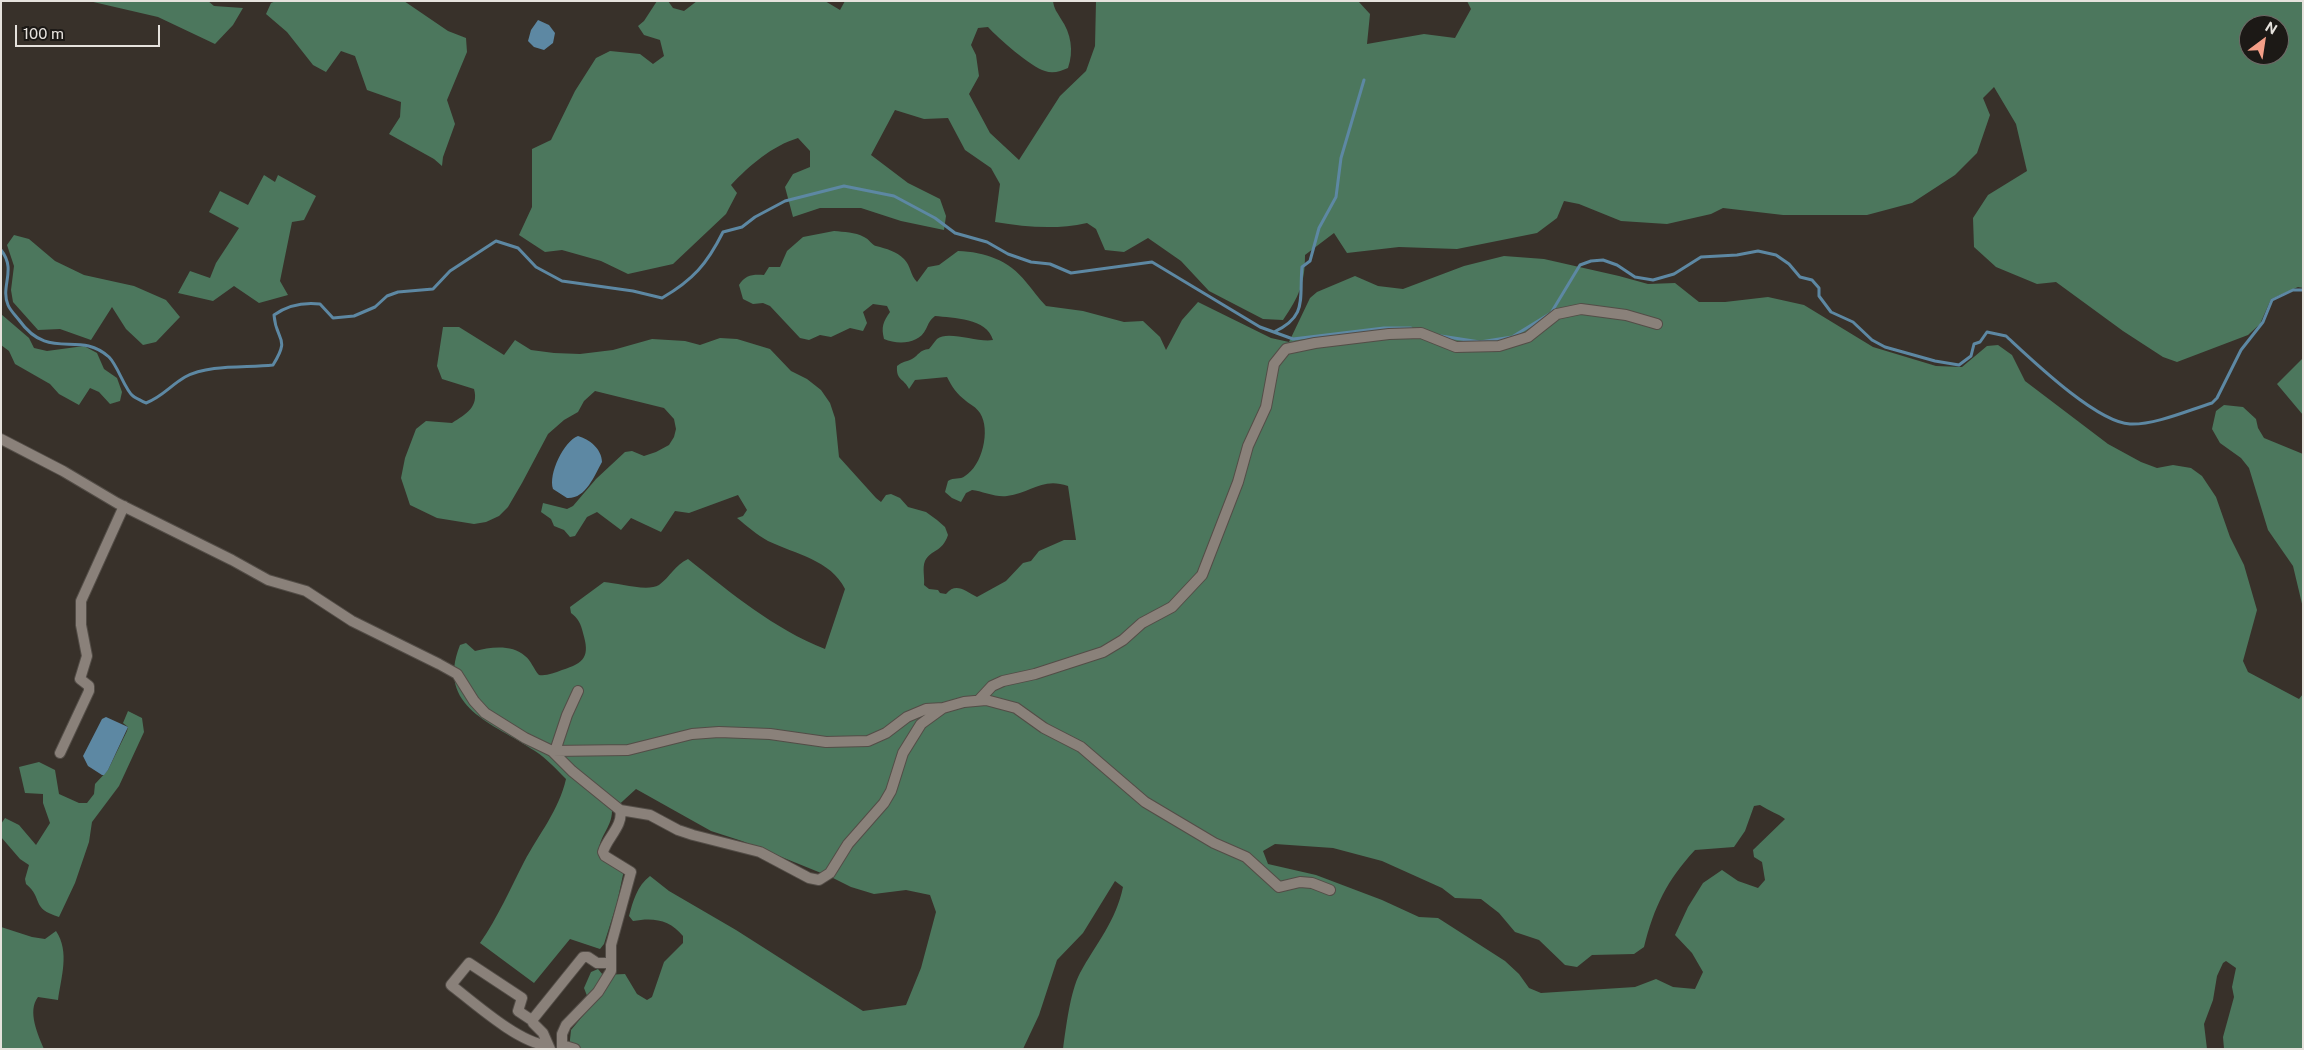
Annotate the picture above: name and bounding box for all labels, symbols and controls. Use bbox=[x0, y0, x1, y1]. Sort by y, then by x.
scale bar bbox=[18, 15, 162, 47]
north arrow bbox=[2239, 15, 2289, 65]
text: N bbox=[2262, 18, 2280, 38]
text: 100 m bbox=[23, 25, 64, 42]

